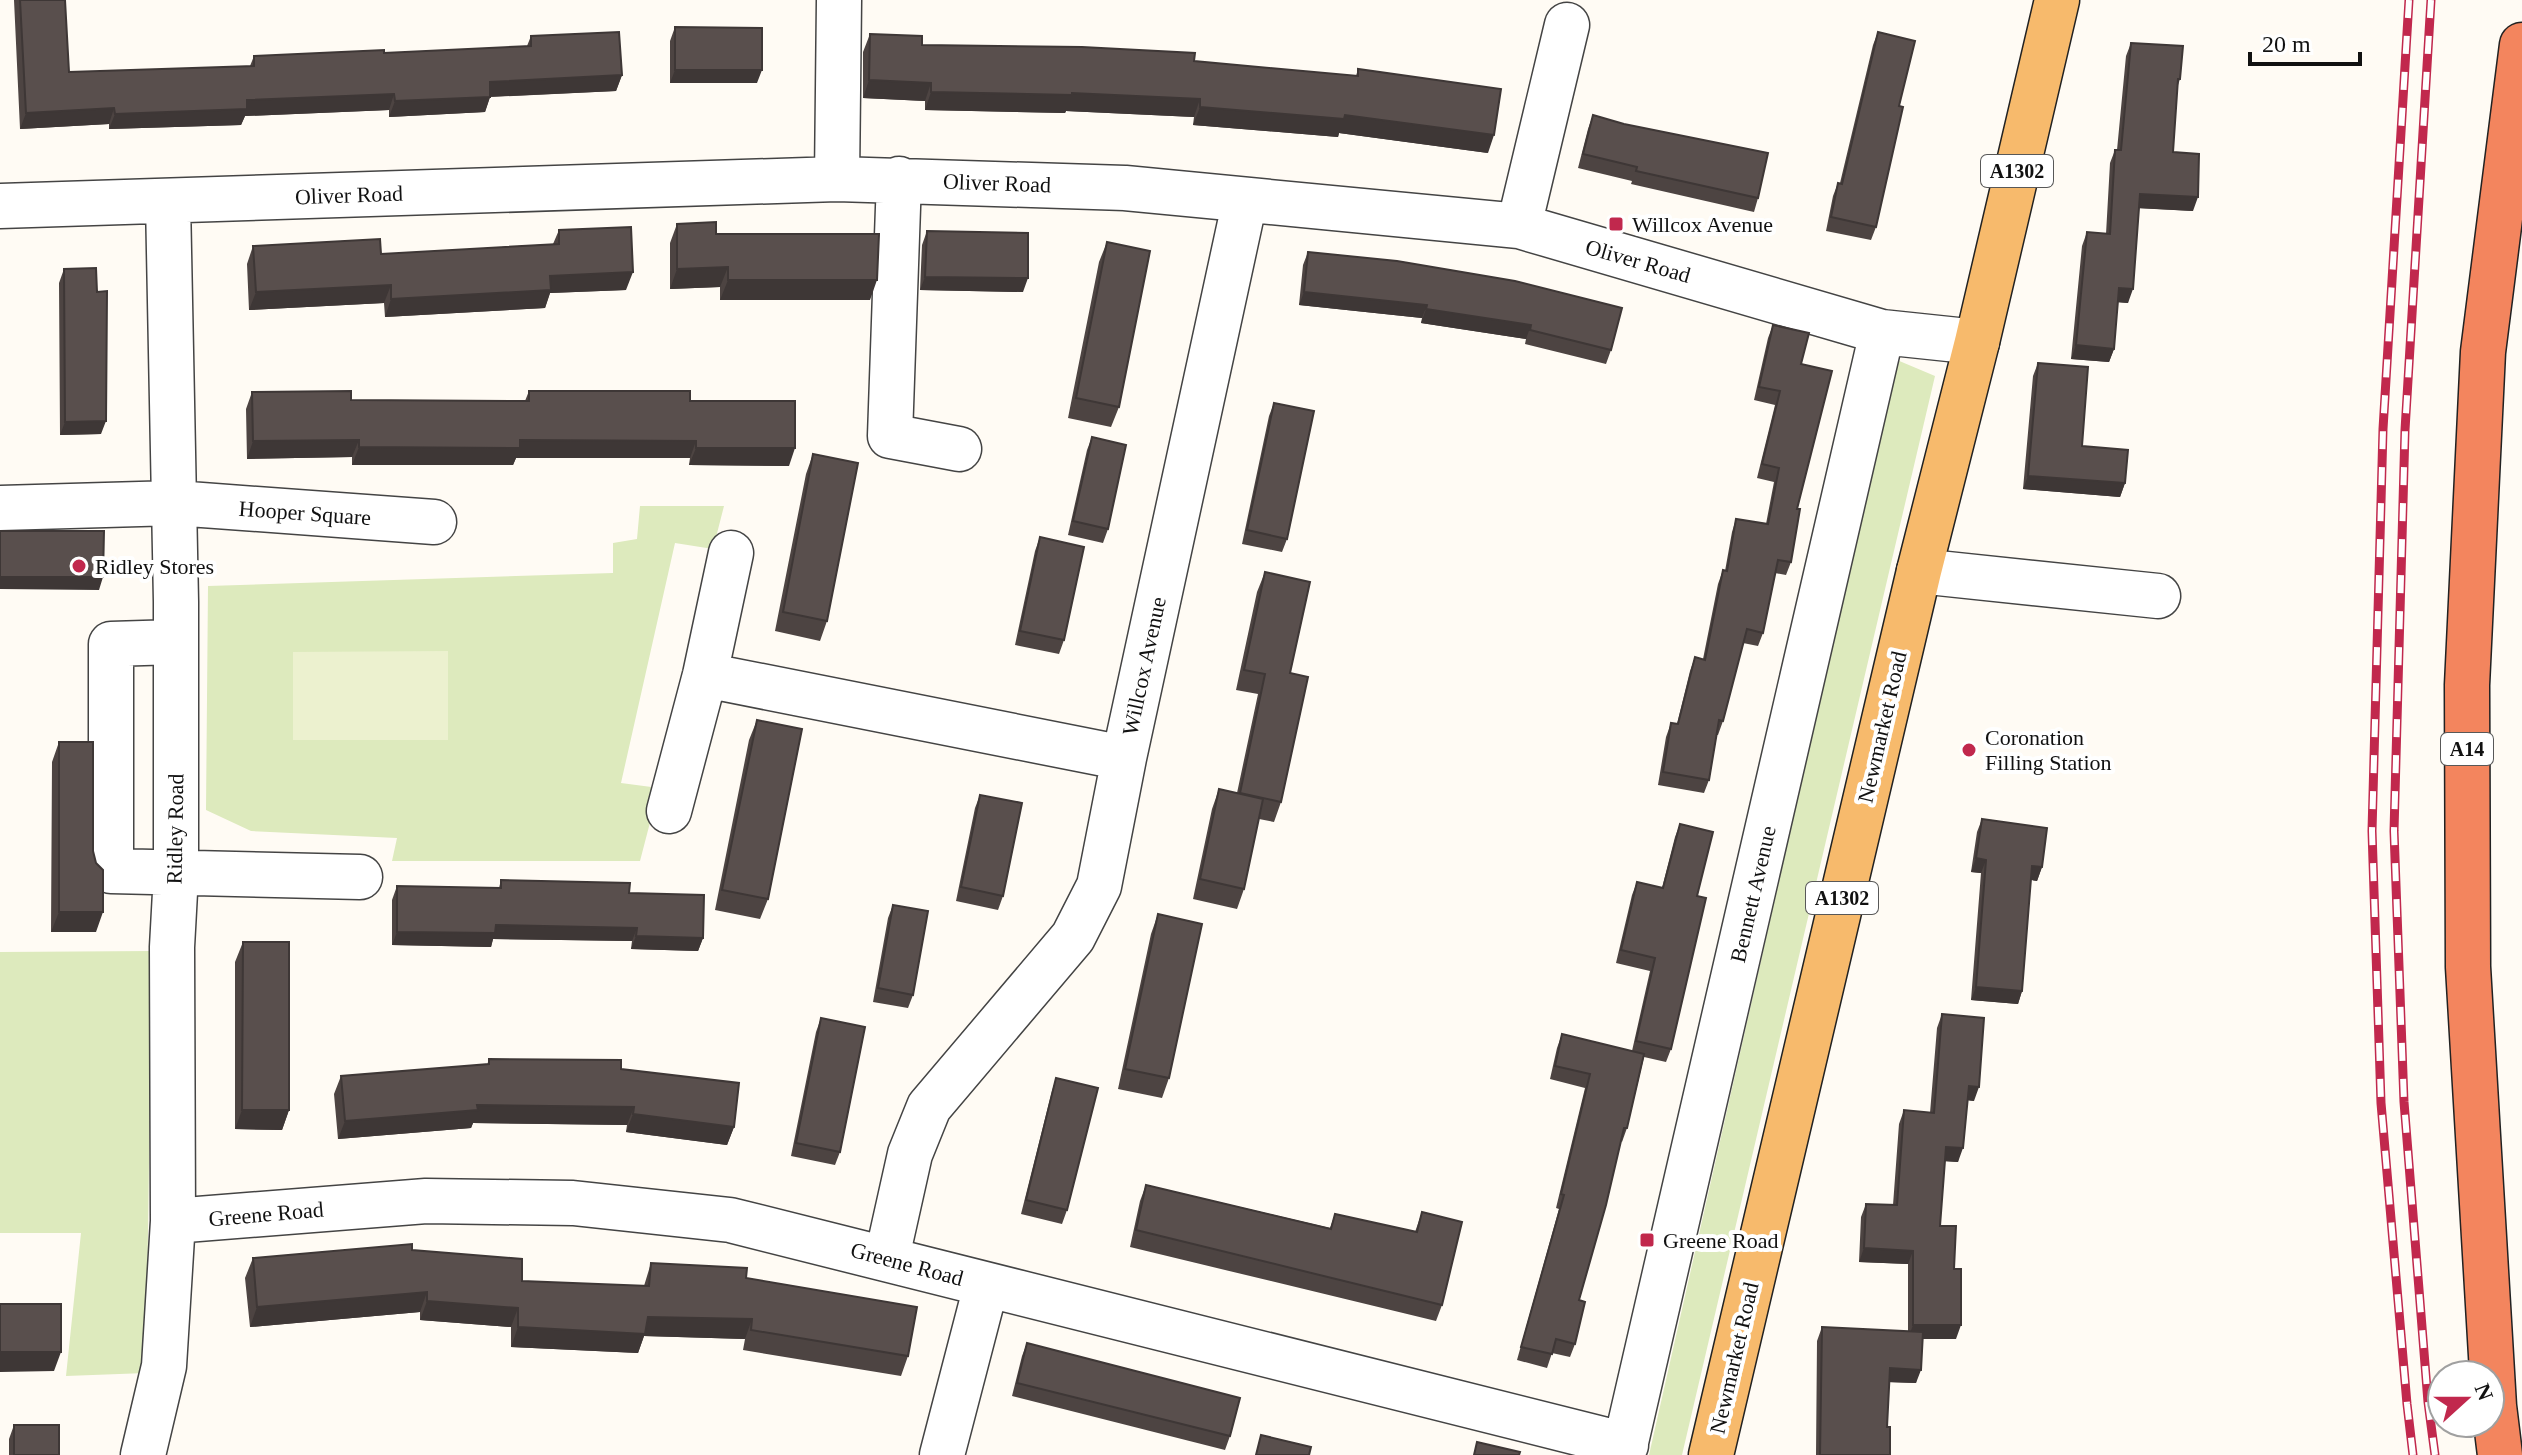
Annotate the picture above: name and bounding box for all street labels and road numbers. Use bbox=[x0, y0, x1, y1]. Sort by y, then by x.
road number: A1302 bbox=[1981, 155, 2053, 187]
street label: Oliver Road bbox=[943, 169, 1051, 197]
street label: Oliver Road bbox=[295, 181, 403, 209]
street label: Oliver Road bbox=[1583, 234, 1693, 288]
street label: Hooper Square bbox=[238, 496, 372, 530]
street label: Willcox Avenue bbox=[1117, 594, 1171, 738]
street label: Newmarket Road bbox=[1852, 649, 1912, 805]
road number: A14 bbox=[2441, 733, 2493, 765]
street label: Ridley Road bbox=[162, 773, 188, 885]
street label: Bennett Avenue bbox=[1725, 823, 1781, 965]
road number: A1302 bbox=[1806, 882, 1878, 914]
street label: Greene Road bbox=[207, 1197, 325, 1231]
street label: Greene Road bbox=[848, 1237, 966, 1291]
street label: Newmarket Road bbox=[1704, 1280, 1764, 1436]

